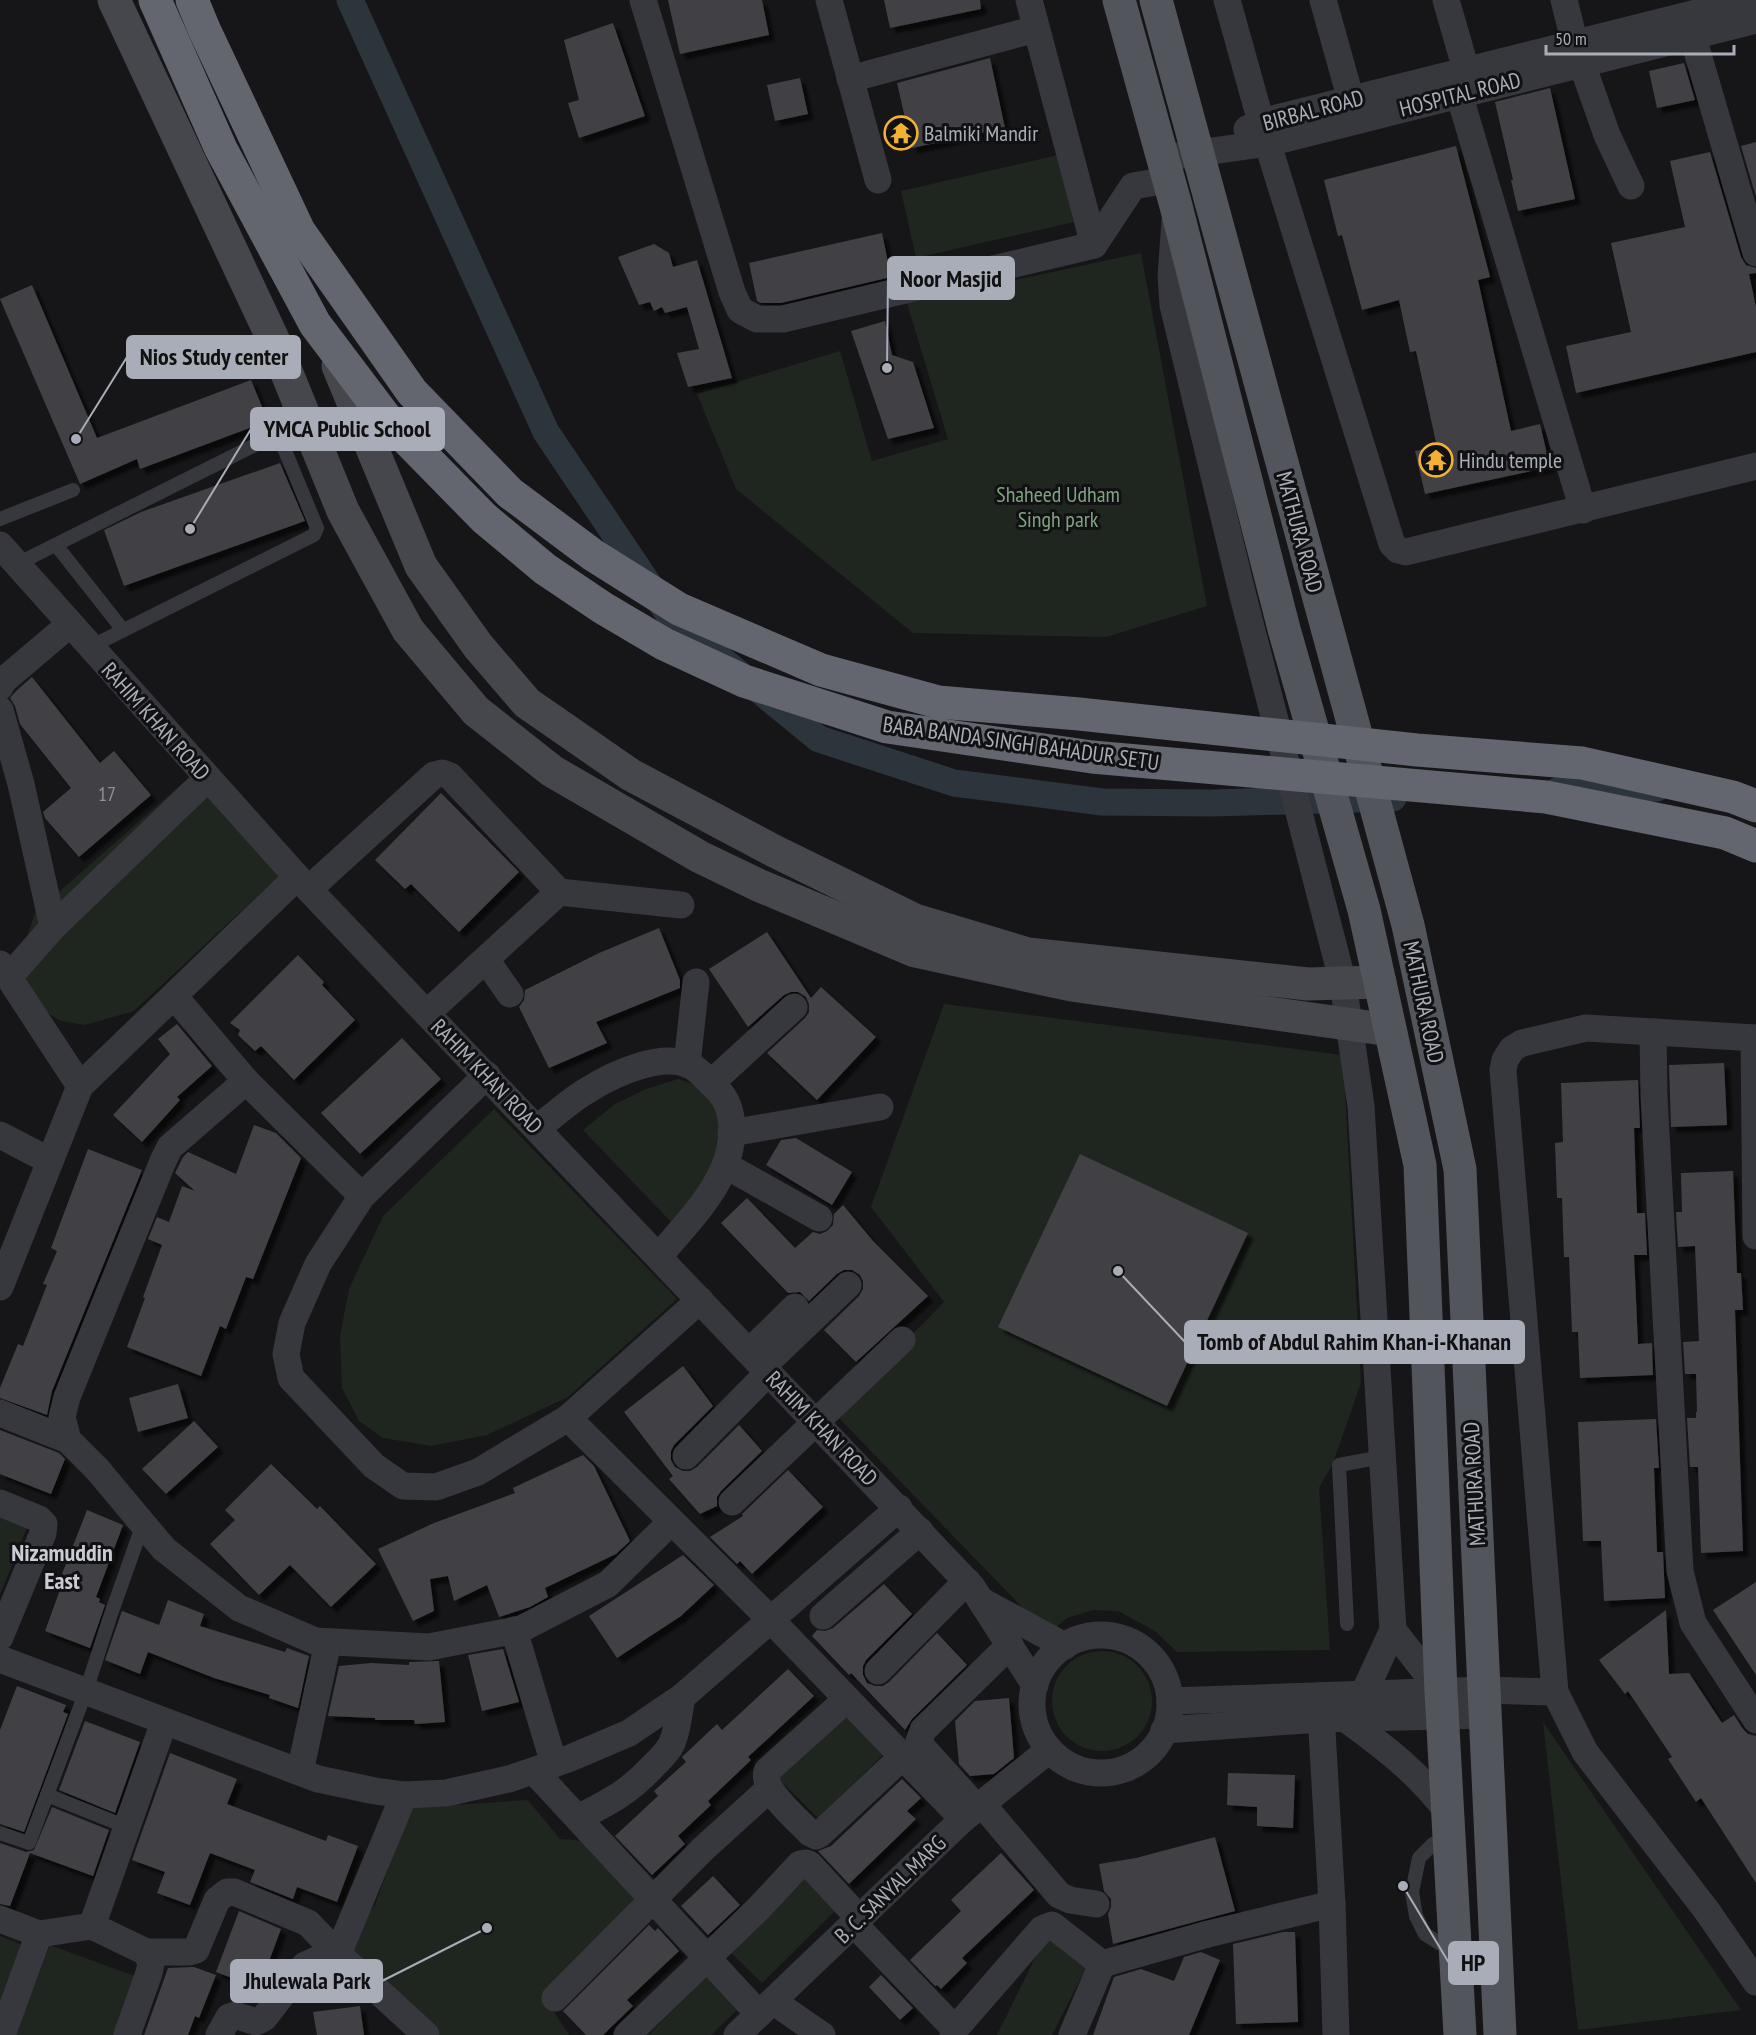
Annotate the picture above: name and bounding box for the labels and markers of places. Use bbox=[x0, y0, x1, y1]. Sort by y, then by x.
temple icon: Balmiki Mandir bbox=[883, 115, 919, 151]
place label: Balmiki Mandir bbox=[924, 119, 1038, 147]
callout: Noor Masjid bbox=[888, 257, 1014, 299]
callout: Nios Study center bbox=[127, 336, 300, 378]
callout: YMCA Public School bbox=[251, 408, 444, 450]
temple icon: Hindu temple bbox=[1418, 442, 1454, 478]
place label: Hindu temple bbox=[1459, 446, 1562, 474]
callout: Tomb of Abdul Rahim Khan-i-Khanan bbox=[1185, 1321, 1524, 1363]
callout: HP bbox=[1449, 1942, 1498, 1984]
callout: Jhulewala Park bbox=[231, 1960, 382, 2002]

